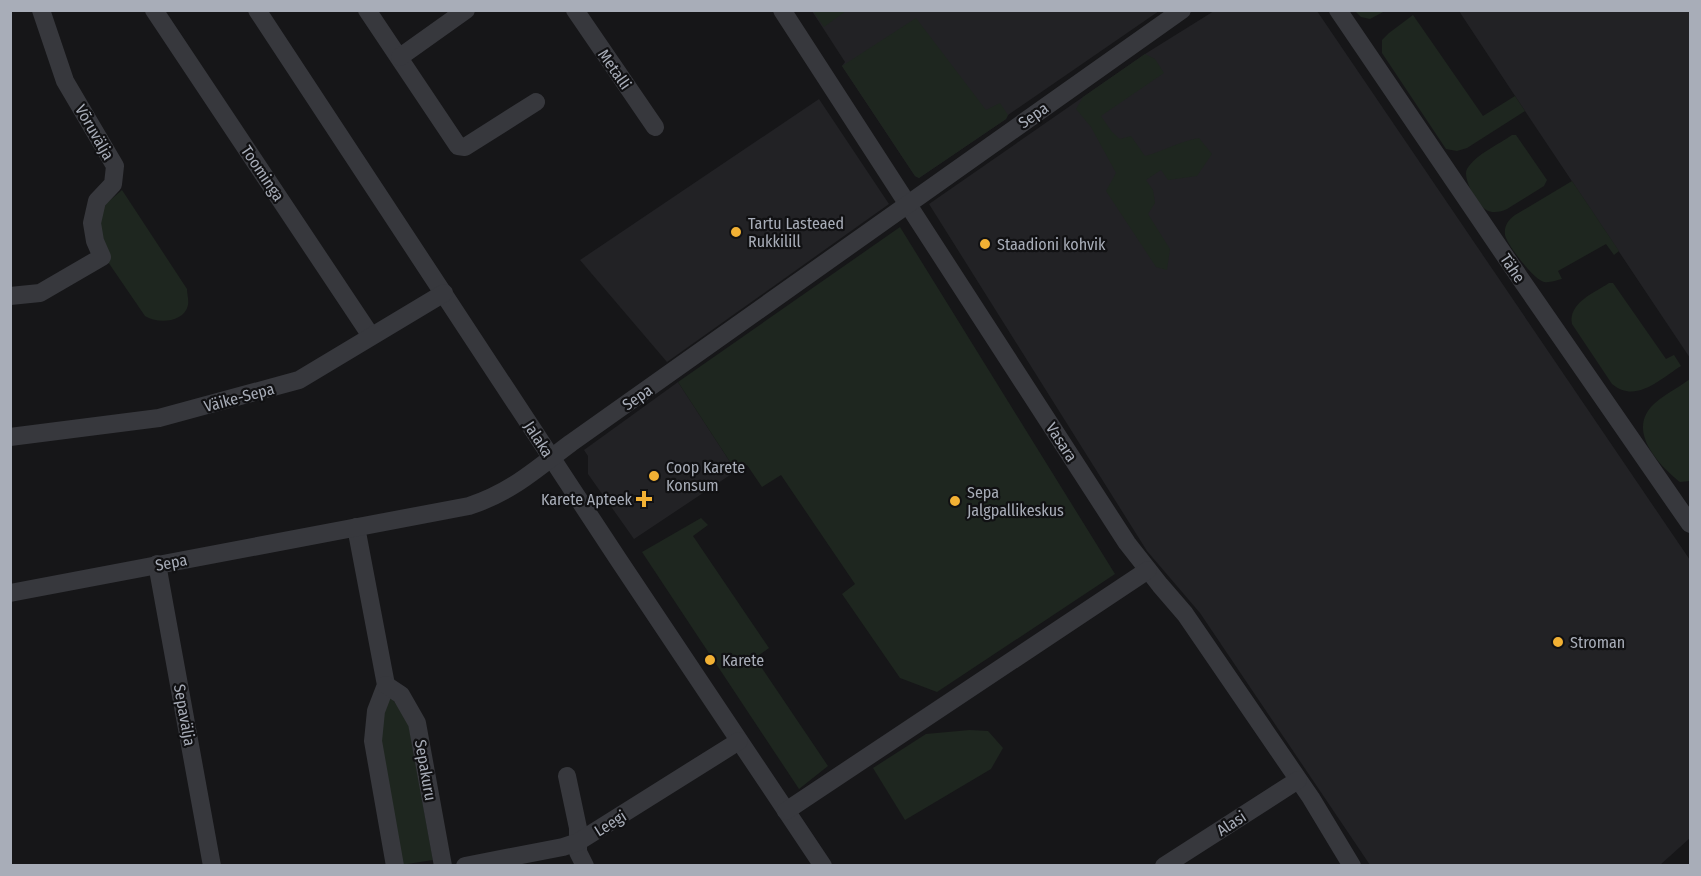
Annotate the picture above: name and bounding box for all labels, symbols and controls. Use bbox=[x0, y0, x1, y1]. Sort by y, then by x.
street label: Metalli bbox=[594, 46, 635, 93]
street label: Sepa bbox=[1015, 98, 1052, 132]
street label: Võruvälja bbox=[71, 101, 118, 163]
street label: Toominga bbox=[237, 142, 288, 205]
place label: Tartu Lasteaed Rukkilill bbox=[748, 214, 844, 251]
marker: Tartu Lasteaed Rukkilill bbox=[729, 225, 743, 239]
place label: Staadioni kohvik bbox=[997, 235, 1106, 254]
marker: Staadioni kohvik bbox=[978, 237, 992, 251]
street label: Tähe bbox=[1496, 250, 1529, 286]
street label: Väike-Sepa bbox=[202, 379, 276, 416]
street label: Sepa bbox=[619, 380, 656, 414]
street label: Jalaka bbox=[520, 418, 557, 461]
street label: Vasara bbox=[1042, 419, 1081, 465]
place label: Coop Karete Konsum bbox=[666, 458, 745, 495]
marker: Coop Karete Konsum bbox=[647, 469, 661, 483]
place label: Sepa Jalgpallikeskus bbox=[967, 483, 1064, 520]
place label: Karete Apteek bbox=[541, 490, 633, 509]
marker: Karete Apteek bbox=[637, 492, 651, 506]
marker: Sepa Jalgpallikeskus bbox=[948, 494, 962, 508]
street label: Sepa bbox=[154, 550, 189, 575]
place label: Stroman bbox=[1570, 633, 1625, 652]
marker: Stroman bbox=[1551, 635, 1565, 649]
place label: Karete bbox=[722, 651, 764, 670]
marker: Karete bbox=[703, 653, 717, 667]
street label: Sepavälja bbox=[170, 683, 199, 748]
street label: Sepakuru bbox=[411, 738, 440, 802]
street label: Leegi bbox=[591, 806, 630, 841]
street label: Alasi bbox=[1213, 807, 1250, 840]

